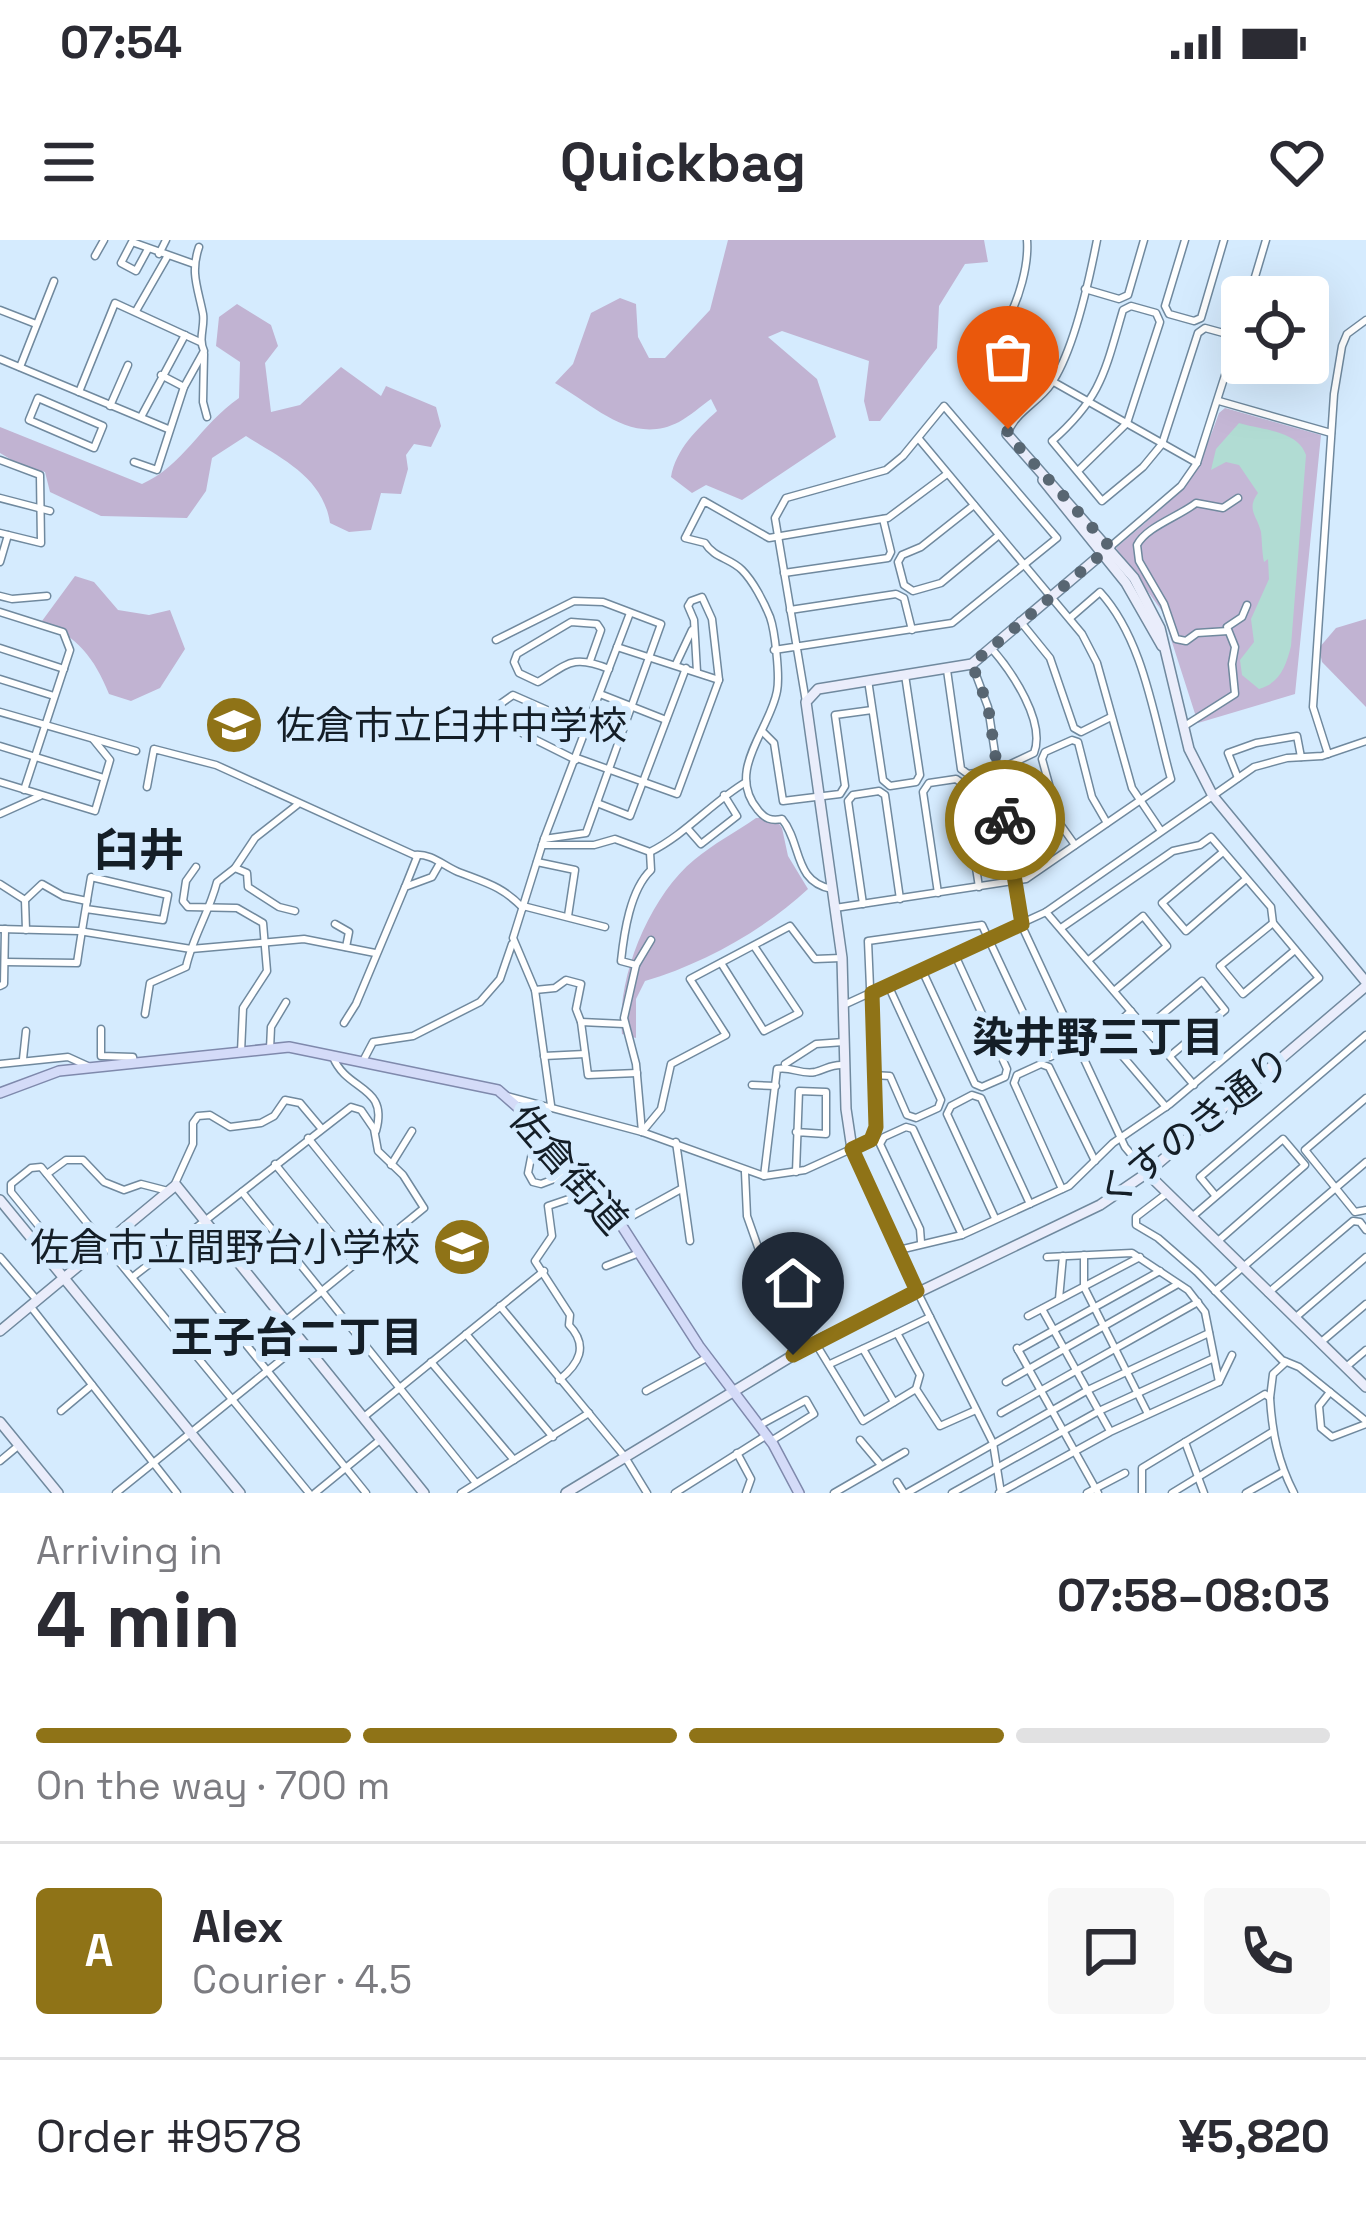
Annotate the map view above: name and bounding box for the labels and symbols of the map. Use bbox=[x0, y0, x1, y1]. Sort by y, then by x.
pin bbox=[957, 306, 1059, 429]
school or university icon: 佐倉市立臼井中学校 bbox=[203, 694, 265, 756]
place label: 佐倉市立臼井中学校 bbox=[276, 701, 627, 750]
courier bbox=[945, 760, 1065, 880]
district label: 臼井 bbox=[94, 822, 184, 879]
district label: 染井野三丁目 bbox=[972, 1011, 1224, 1064]
street label: くすのき通り bbox=[1086, 1036, 1300, 1218]
street label: 佐倉街道 bbox=[499, 1094, 638, 1244]
school or university icon: 佐倉市立間野台小学校 bbox=[431, 1216, 493, 1278]
place label: 佐倉市立間野台小学校 bbox=[30, 1223, 420, 1272]
pin bbox=[742, 1232, 844, 1355]
district label: 王子台二丁目 bbox=[171, 1311, 423, 1364]

